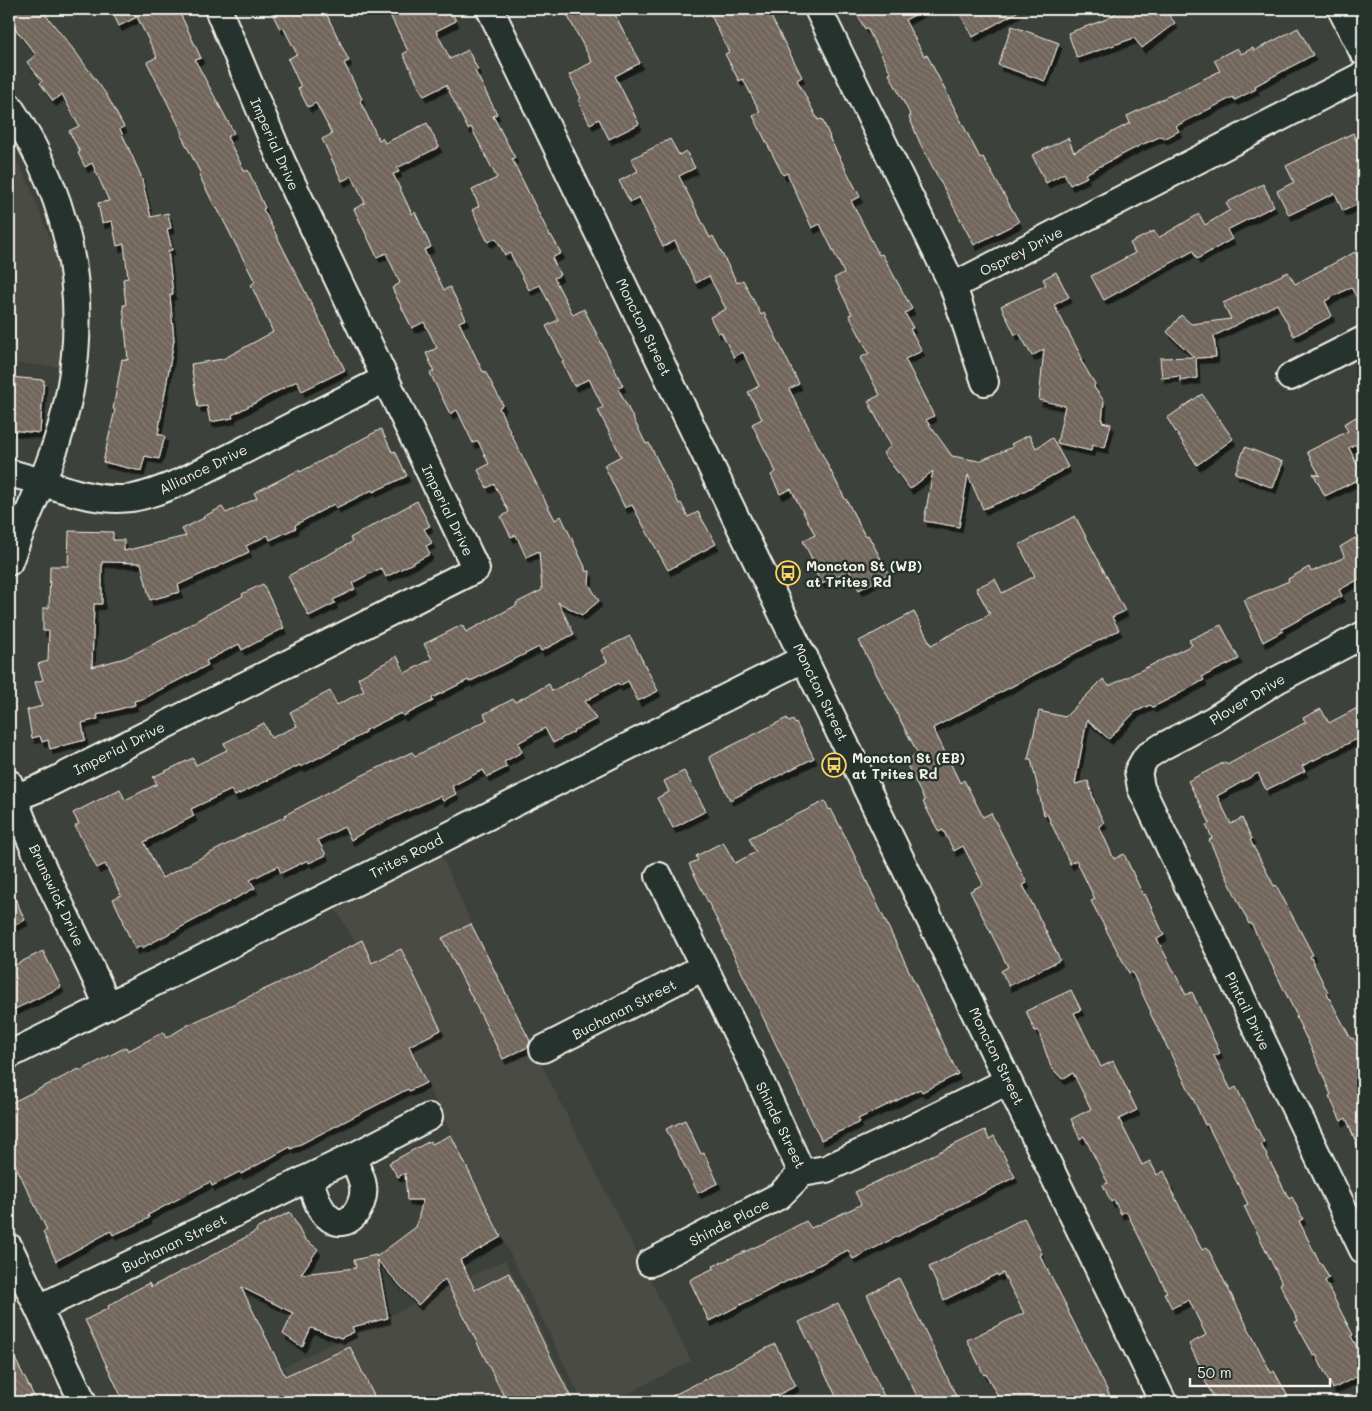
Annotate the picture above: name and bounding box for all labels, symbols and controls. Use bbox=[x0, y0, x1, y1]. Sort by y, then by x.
street label: Imperial Drive bbox=[246, 95, 304, 193]
street label: Osprey Drive bbox=[976, 222, 1066, 280]
street label: Moncton Street bbox=[612, 275, 676, 379]
street label: Alliance Drive bbox=[156, 439, 250, 499]
street label: Imperial Drive bbox=[418, 461, 478, 559]
place label: Moncton St (WB) at Trites Rd bbox=[806, 556, 922, 591]
bus stop icon: Moncton St (WB) at Trites Rd bbox=[775, 560, 801, 586]
street label: Moncton Street bbox=[789, 640, 853, 744]
street label: Plover Drive bbox=[1206, 669, 1288, 729]
street label: Imperial Drive bbox=[70, 717, 168, 779]
place label: Moncton St (EB) at Trites Rd bbox=[852, 748, 965, 783]
bus stop icon: Moncton St (EB) at Trites Rd bbox=[821, 752, 847, 778]
street label: Trites Road bbox=[366, 829, 446, 883]
street label: Brunswick Drive bbox=[25, 841, 89, 949]
street label: Pintail Drive bbox=[1221, 969, 1275, 1053]
street label: Buchanan Street bbox=[569, 975, 679, 1043]
street label: Moncton Street bbox=[965, 1004, 1029, 1108]
street label: Shinde Street bbox=[752, 1078, 810, 1172]
street label: Shinde Place bbox=[686, 1194, 772, 1250]
street label: Buchanan Street bbox=[118, 1209, 230, 1277]
scale bar bbox=[1190, 1356, 1330, 1388]
text: 50 m bbox=[1197, 1362, 1232, 1382]

